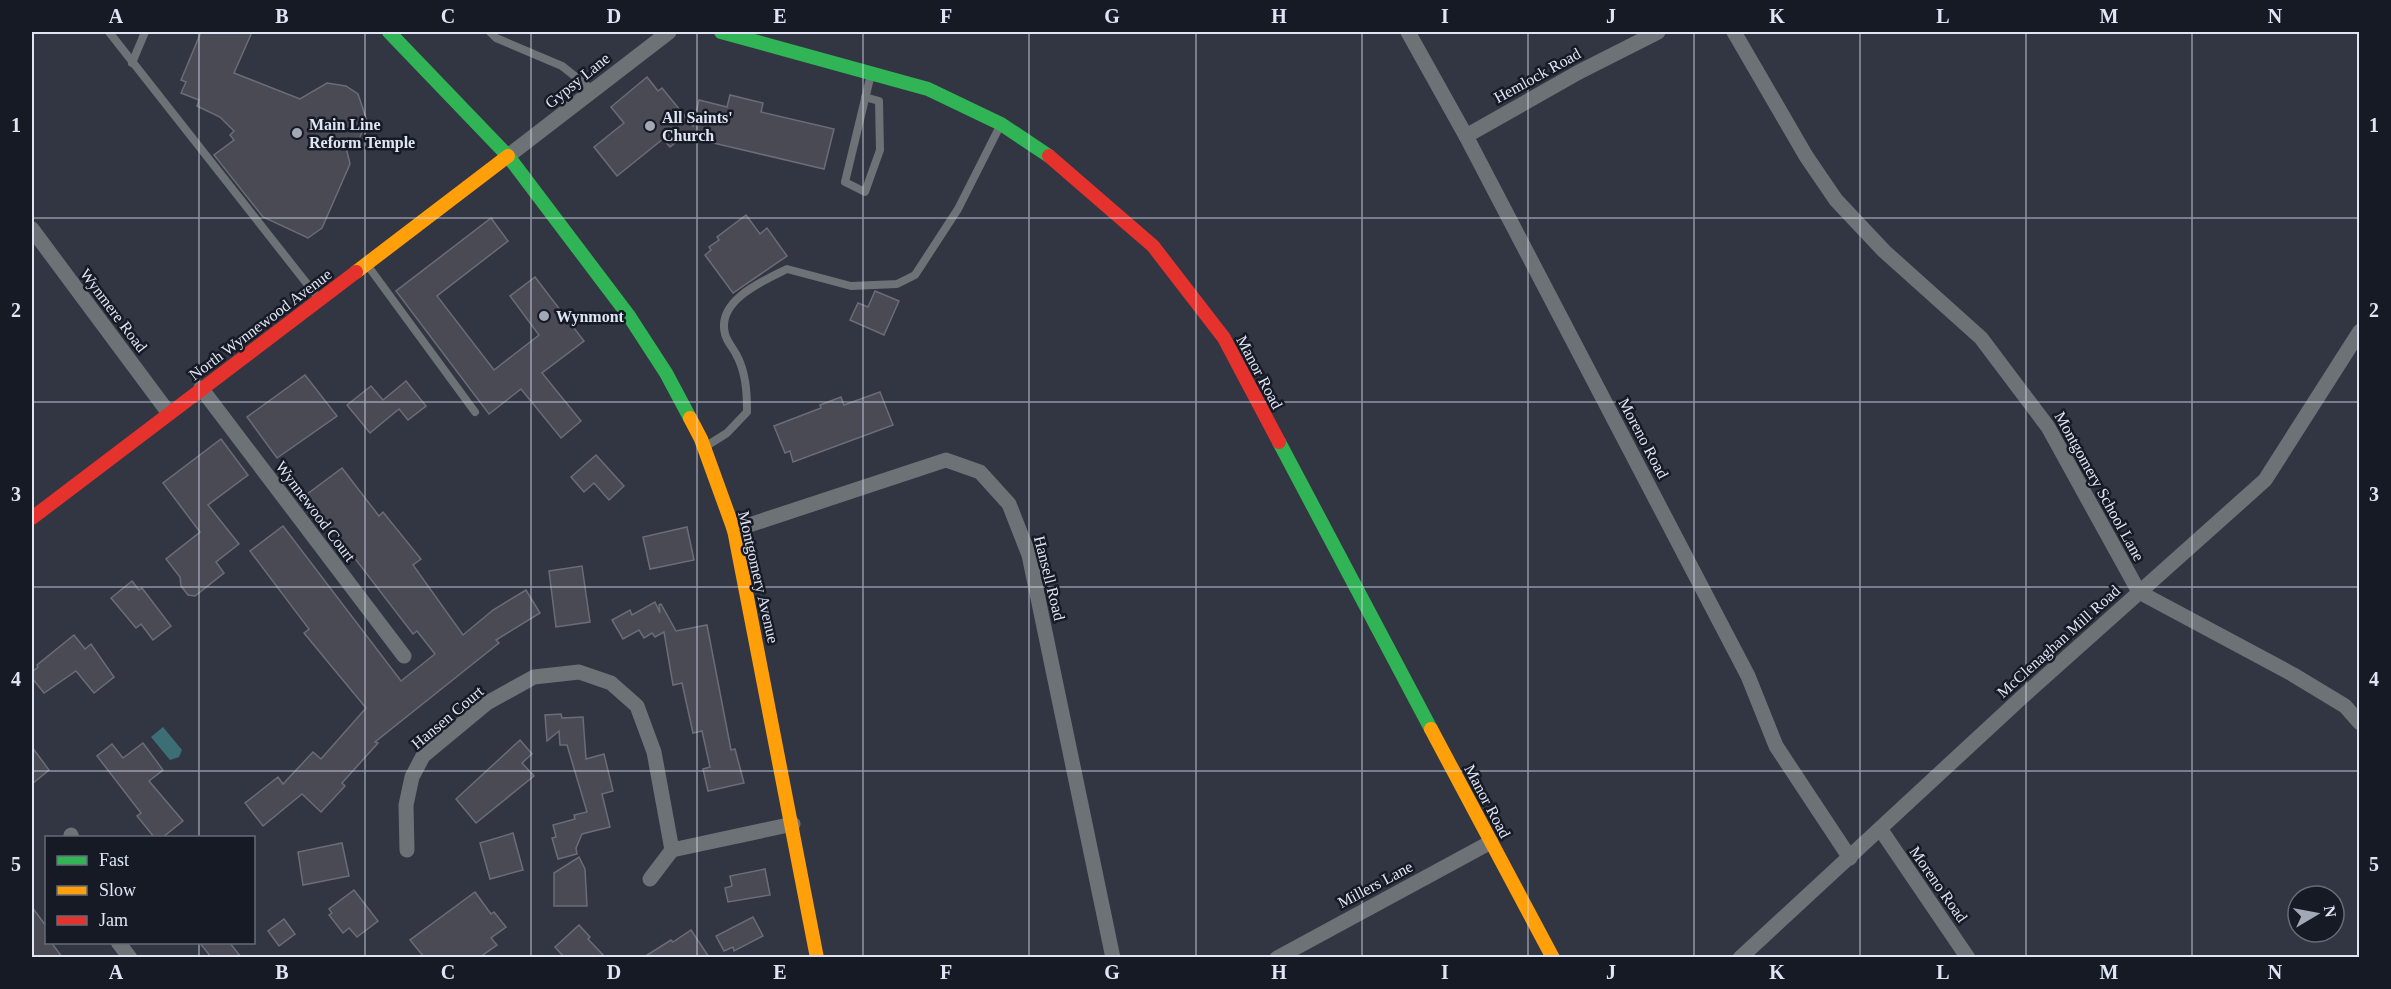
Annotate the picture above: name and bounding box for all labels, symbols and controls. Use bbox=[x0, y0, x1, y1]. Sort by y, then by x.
text: A bbox=[109, 5, 124, 27]
text: B bbox=[275, 5, 289, 27]
text: C bbox=[441, 5, 455, 27]
text: D bbox=[607, 5, 621, 27]
text: E bbox=[773, 5, 787, 27]
text: F bbox=[940, 5, 952, 27]
text: G bbox=[1104, 5, 1120, 27]
text: H bbox=[1271, 5, 1287, 27]
text: I bbox=[1441, 5, 1449, 27]
text: J bbox=[1606, 5, 1616, 27]
text: K bbox=[1769, 5, 1785, 27]
text: L bbox=[1936, 5, 1950, 27]
text: M bbox=[2100, 5, 2119, 27]
text: N bbox=[2268, 5, 2283, 27]
street label: Hemlock Road bbox=[1491, 45, 1584, 106]
street label: Gypsy Lane bbox=[542, 49, 614, 112]
place label: All Saints' Church bbox=[662, 109, 733, 144]
text: 1 bbox=[11, 114, 21, 136]
text: 1 bbox=[2369, 114, 2379, 136]
place label: Main Line Reform Temple bbox=[309, 116, 415, 152]
marker: All Saints' Church bbox=[643, 119, 657, 133]
marker: Main Line Reform Temple bbox=[290, 126, 304, 140]
street label: Wynmere Road bbox=[76, 265, 150, 356]
street label: North Wynnewood Avenue bbox=[186, 265, 335, 384]
text: 2 bbox=[11, 299, 21, 321]
text: 2 bbox=[2369, 299, 2379, 321]
place label: Wynmont bbox=[556, 308, 625, 326]
marker: Wynmont bbox=[537, 309, 551, 323]
street label: Manor Road bbox=[1233, 333, 1286, 412]
street label: Moreno Road bbox=[1615, 395, 1672, 481]
street label: Montgomery School Lane bbox=[2051, 409, 2148, 564]
street label: Wynnewood Court bbox=[272, 458, 359, 566]
text: 3 bbox=[11, 483, 21, 505]
text: 3 bbox=[2369, 483, 2379, 505]
street label: Montgomery Avenue bbox=[734, 509, 782, 645]
street label: Hansell Road bbox=[1031, 534, 1068, 622]
street label: McClenaghan Mill Road bbox=[1994, 582, 2124, 702]
text: 4 bbox=[11, 668, 21, 690]
text: 4 bbox=[2369, 668, 2379, 690]
street label: Hansen Court bbox=[408, 682, 487, 752]
street label: Manor Road bbox=[1461, 762, 1514, 841]
legend bbox=[45, 836, 255, 944]
street label: Moreno Road bbox=[1906, 843, 1971, 925]
text: Fast bbox=[99, 850, 129, 870]
text: 5 bbox=[11, 853, 21, 875]
text: 5 bbox=[2369, 853, 2379, 875]
street label: Millers Lane bbox=[1335, 858, 1416, 911]
text: Slow bbox=[99, 880, 136, 900]
north arrow bbox=[2286, 884, 2346, 944]
text: N bbox=[2321, 904, 2340, 919]
text: Jam bbox=[99, 910, 128, 930]
text: A bbox=[109, 961, 124, 983]
text: B bbox=[275, 961, 289, 983]
text: C bbox=[441, 961, 455, 983]
text: D bbox=[607, 961, 621, 983]
text: E bbox=[773, 961, 787, 983]
text: F bbox=[940, 961, 952, 983]
text: G bbox=[1104, 961, 1120, 983]
text: H bbox=[1271, 961, 1287, 983]
text: I bbox=[1441, 961, 1449, 983]
text: J bbox=[1606, 961, 1616, 983]
text: K bbox=[1769, 961, 1785, 983]
text: L bbox=[1936, 961, 1950, 983]
text: M bbox=[2100, 961, 2119, 983]
text: N bbox=[2268, 961, 2283, 983]

